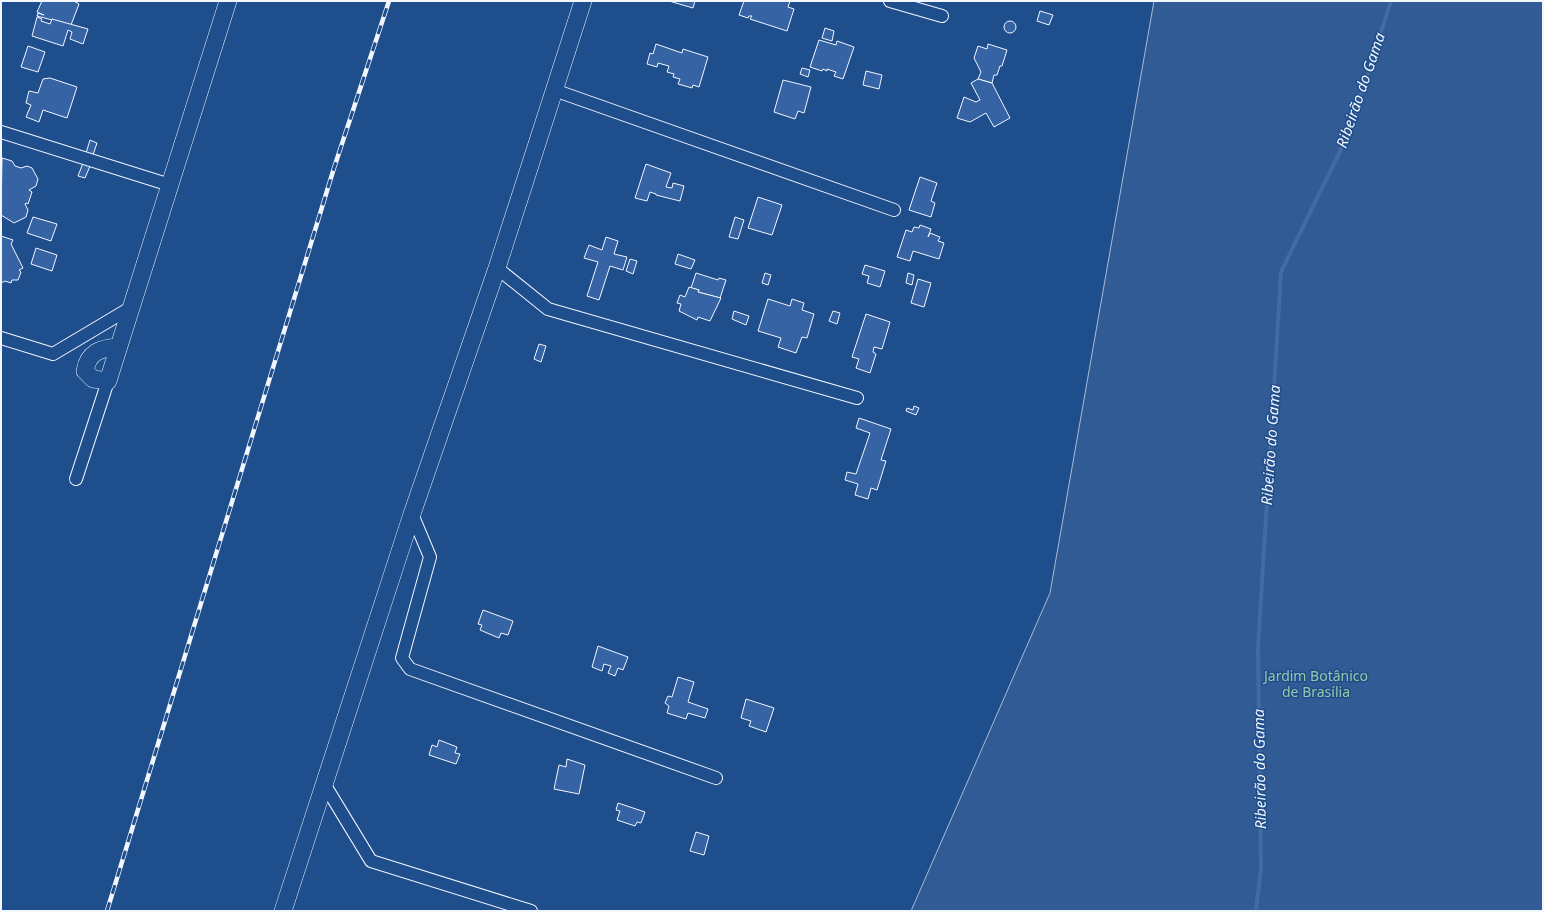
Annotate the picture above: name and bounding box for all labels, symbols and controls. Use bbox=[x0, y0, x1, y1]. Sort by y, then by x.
water label: Ribeirão do Gama bbox=[1331, 29, 1389, 150]
water label: Ribeirão do Gama bbox=[1256, 384, 1284, 506]
park label: Jardim Botânico de Brasília bbox=[1262, 666, 1368, 701]
water label: Ribeirão do Gama bbox=[1248, 708, 1270, 829]

